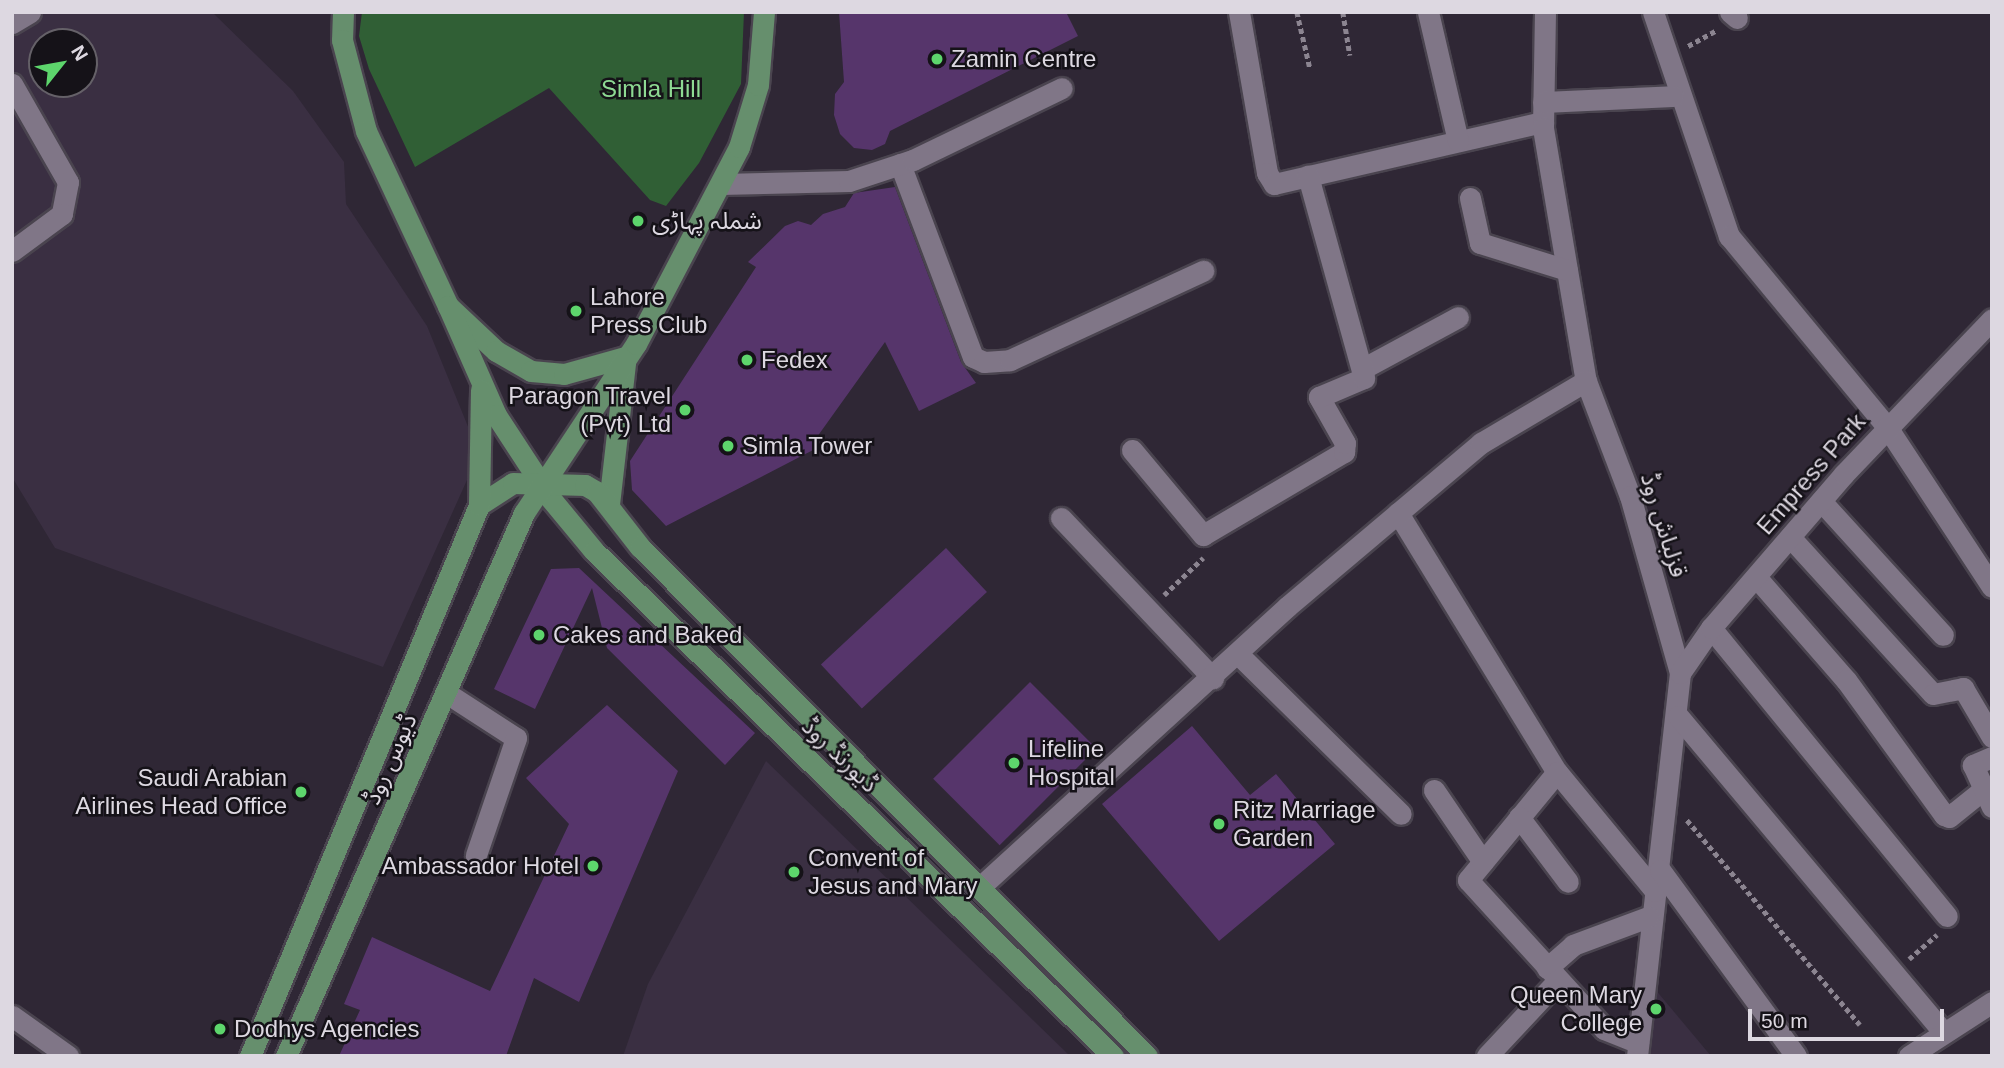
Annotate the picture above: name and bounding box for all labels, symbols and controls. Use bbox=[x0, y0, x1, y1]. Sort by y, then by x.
north arrow bbox=[28, 28, 98, 98]
text: N bbox=[67, 42, 92, 64]
place label: Zamin Centre bbox=[951, 45, 1096, 73]
marker: Zamin Centre bbox=[929, 51, 945, 67]
park label: Simla Hill bbox=[601, 75, 701, 103]
place label: شملہ پہاڑی bbox=[652, 207, 762, 235]
marker: شملہ پہاڑی bbox=[630, 213, 646, 229]
place label: Lahore Press Club bbox=[590, 283, 707, 339]
marker: Lahore Press Club bbox=[568, 303, 584, 319]
place label: Fedex bbox=[761, 346, 828, 374]
marker: Fedex bbox=[739, 352, 755, 368]
place label: Paragon Travel (Pvt) Ltd bbox=[508, 382, 671, 438]
marker: Paragon Travel (Pvt) Ltd bbox=[677, 402, 693, 418]
street label: Empress Park bbox=[1751, 408, 1871, 540]
place label: Simla Tower bbox=[742, 432, 873, 460]
marker: Simla Tower bbox=[720, 438, 736, 454]
street label: قزلباش روڈ bbox=[1634, 469, 1694, 581]
place label: Cakes and Baked bbox=[553, 621, 742, 649]
marker: Cakes and Baked bbox=[531, 627, 547, 643]
street label: ڈیوس روڈ bbox=[357, 709, 423, 809]
street label: ڈیورنڈ روڈ bbox=[796, 712, 884, 798]
place label: Lifeline Hospital bbox=[1028, 735, 1115, 791]
marker: Lifeline Hospital bbox=[1006, 755, 1022, 771]
place label: Saudi Arabian Airlines Head Office bbox=[75, 764, 287, 820]
marker: Saudi Arabian Airlines Head Office bbox=[293, 784, 309, 800]
place label: Ritz Marriage Garden bbox=[1233, 796, 1376, 852]
marker: Ritz Marriage Garden bbox=[1211, 816, 1227, 832]
place label: Convent of Jesus and Mary bbox=[808, 844, 977, 900]
place label: Ambassador Hotel bbox=[382, 852, 579, 880]
marker: Ambassador Hotel bbox=[585, 858, 601, 874]
marker: Convent of Jesus and Mary bbox=[786, 864, 802, 880]
place label: Queen Mary College bbox=[1510, 981, 1642, 1037]
scale bar bbox=[1752, 995, 1948, 1038]
marker: Queen Mary College bbox=[1648, 1001, 1664, 1017]
text: 50 m bbox=[1761, 1009, 1808, 1032]
place label: Dodhys Agencies bbox=[234, 1015, 421, 1043]
marker: Dodhys Agencies bbox=[212, 1021, 228, 1037]

